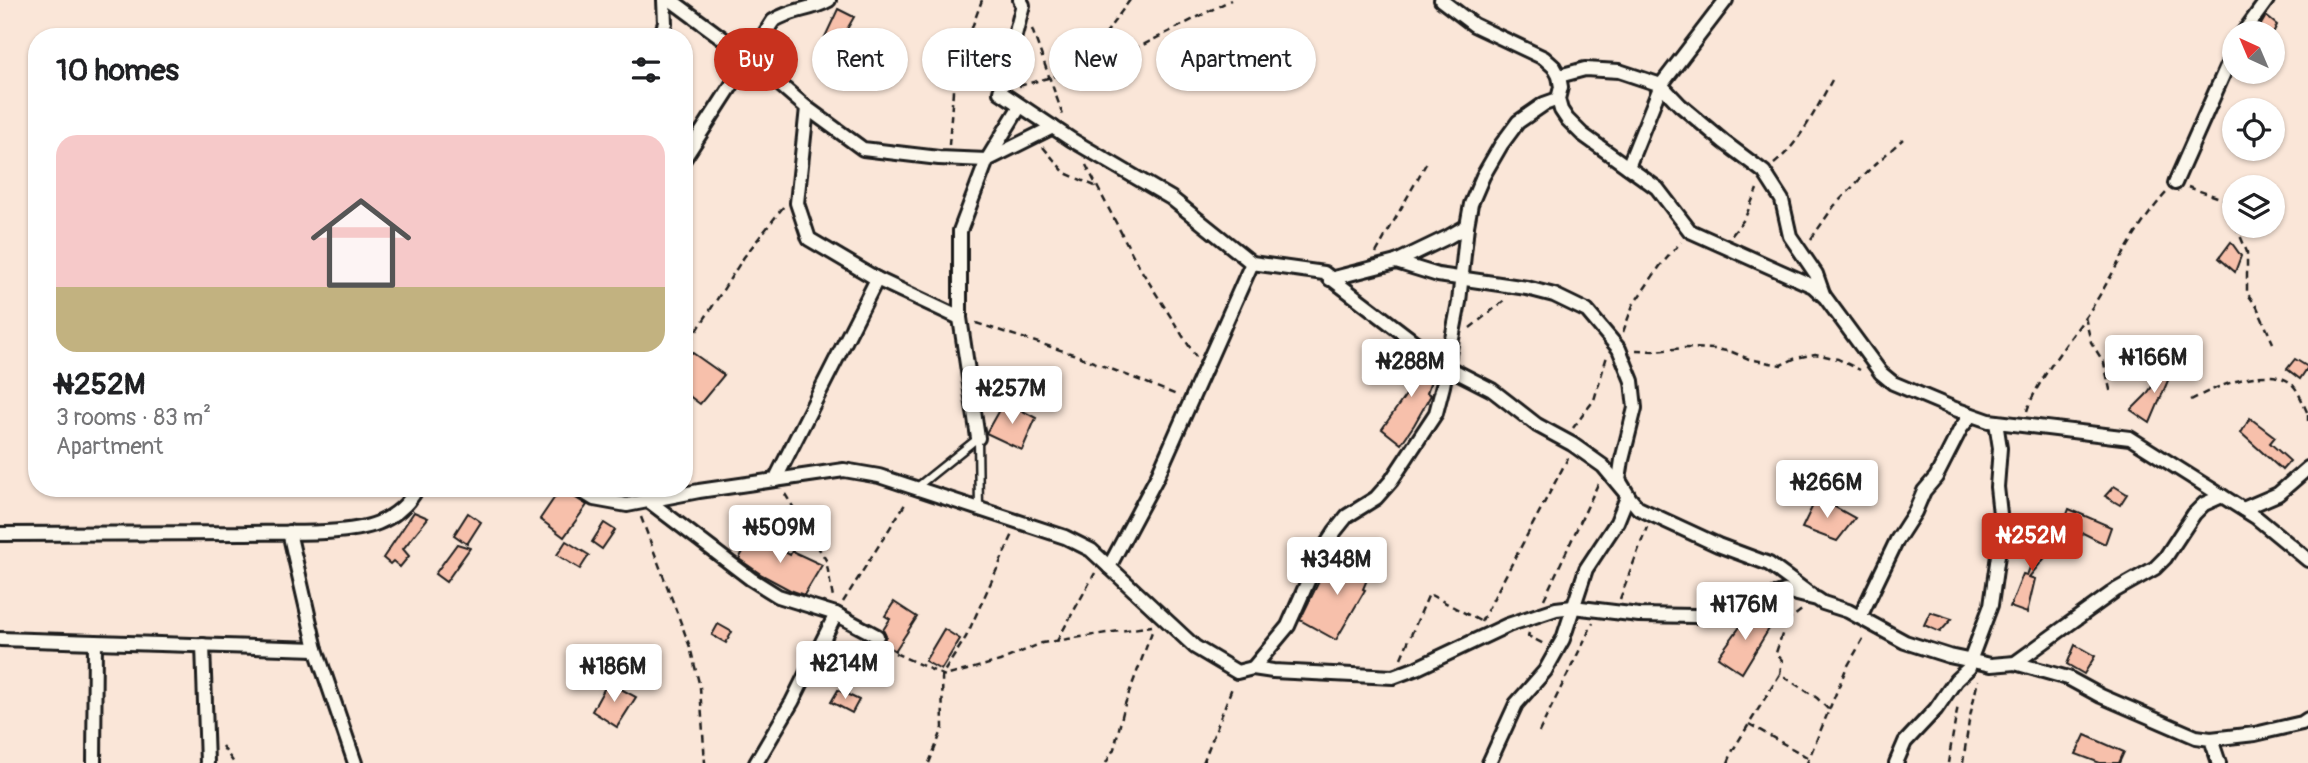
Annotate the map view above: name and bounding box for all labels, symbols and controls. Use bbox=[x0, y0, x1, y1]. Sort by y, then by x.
north arrow bbox=[2222, 21, 2286, 84]
map controls bbox=[2222, 21, 2285, 238]
chip: Buy bbox=[714, 28, 798, 91]
chip: Rent bbox=[812, 28, 908, 91]
chip: Filters bbox=[922, 28, 1035, 91]
chip: New bbox=[1049, 28, 1142, 91]
chip: Apartment bbox=[1156, 28, 1316, 91]
icon: filters bbox=[627, 51, 665, 89]
text: 10 homes bbox=[56, 52, 179, 89]
button: locate bbox=[2222, 98, 2285, 161]
button: layers bbox=[2222, 175, 2285, 238]
icon: home bbox=[298, 180, 424, 306]
pin: ₦166M bbox=[2105, 336, 2203, 395]
pin: ₦288M bbox=[1362, 340, 1460, 399]
text: ₦166M bbox=[2121, 343, 2187, 372]
text: ₦288M bbox=[1378, 347, 1444, 376]
text: ₦252M bbox=[56, 366, 145, 403]
pin: ₦257M bbox=[963, 366, 1061, 426]
text: ₦257M bbox=[978, 374, 1046, 403]
text: 3 rooms · 83 m² bbox=[56, 403, 211, 432]
text: Apartment bbox=[56, 432, 163, 461]
pin: ₦266M bbox=[1778, 461, 1876, 520]
text: ₦266M bbox=[1792, 468, 1862, 497]
pin: ₦509M bbox=[731, 505, 829, 565]
text: ₦509M bbox=[745, 513, 815, 542]
pin: ₦252M bbox=[1983, 514, 2081, 573]
text: ₦252M bbox=[1998, 521, 2066, 550]
pin: ₦348M bbox=[1288, 538, 1386, 597]
text: ₦348M bbox=[1303, 545, 1371, 574]
pin: ₦176M bbox=[1696, 582, 1794, 642]
text: ₦176M bbox=[1713, 590, 1777, 619]
pin: ₦214M bbox=[796, 642, 894, 701]
pin: ₦186M bbox=[565, 644, 663, 704]
text: ₦214M bbox=[812, 649, 878, 678]
text: ₦186M bbox=[582, 652, 646, 681]

